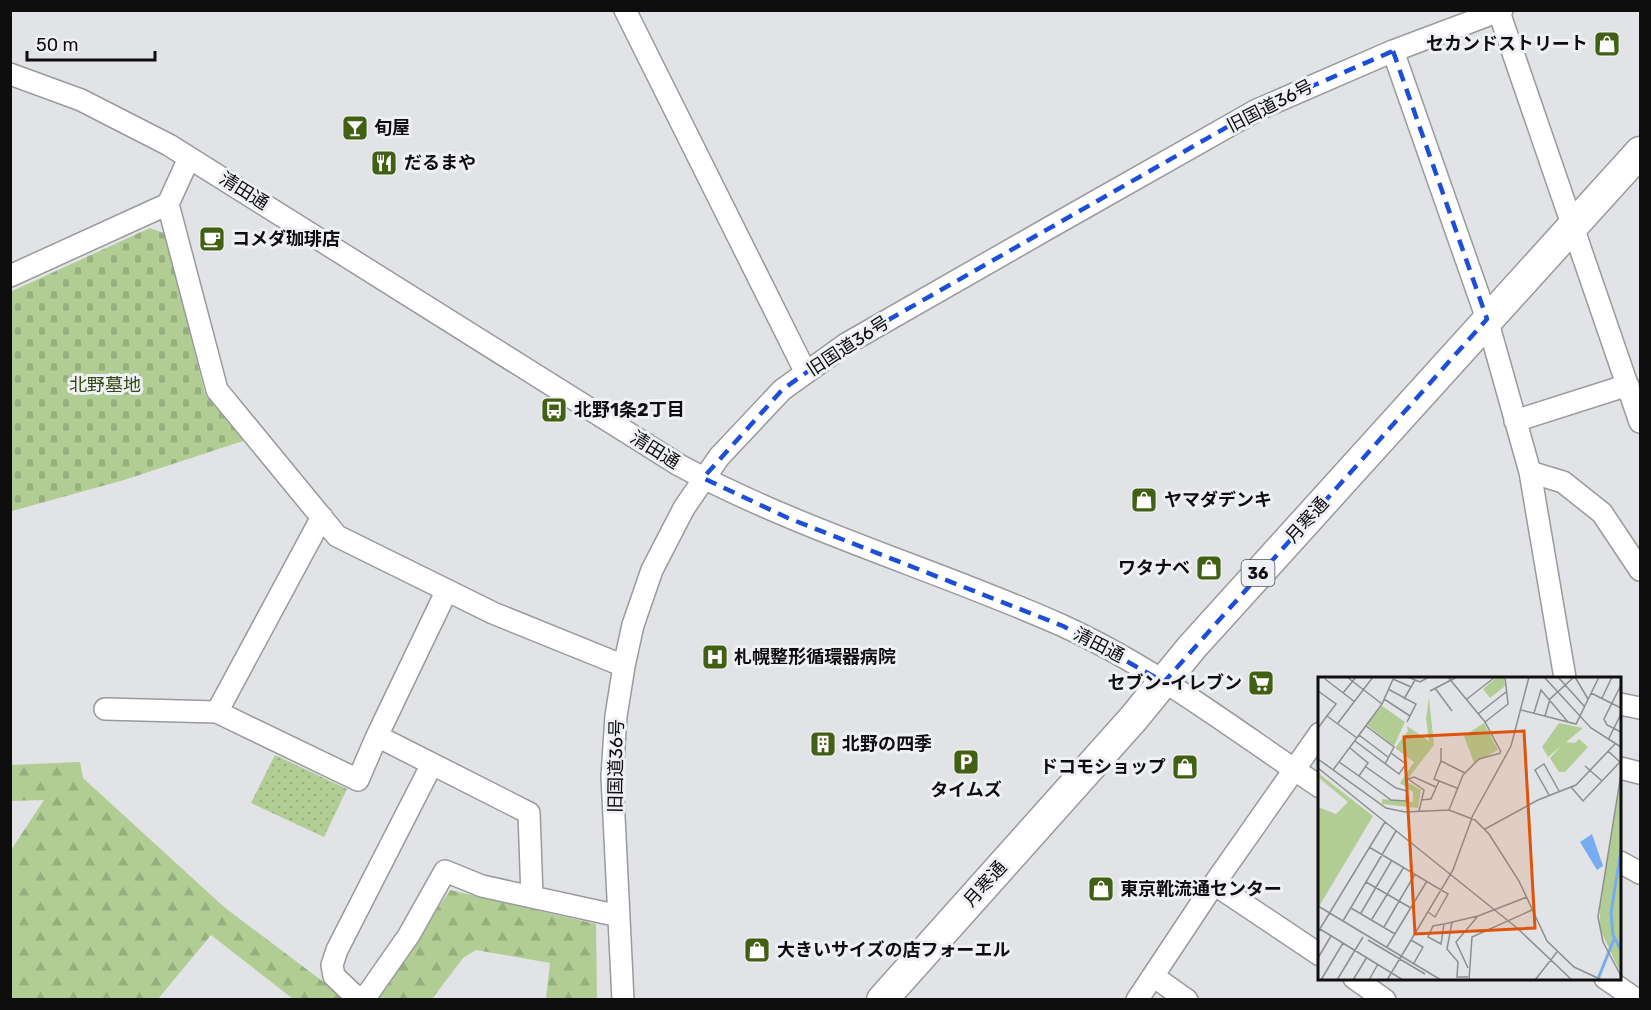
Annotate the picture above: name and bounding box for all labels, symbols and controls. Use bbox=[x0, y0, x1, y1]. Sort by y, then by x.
scale bar bbox=[27, 24, 154, 62]
shop icon: セカンドストリート bbox=[1592, 29, 1622, 59]
place label: セカンドストリート bbox=[1426, 33, 1588, 55]
text: 50 m bbox=[36, 34, 79, 56]
street label: 旧国道36号 bbox=[1223, 75, 1317, 137]
bar icon: 旬屋 bbox=[340, 113, 370, 143]
place label: 旬屋 bbox=[374, 117, 410, 139]
restaurant icon: だるまや bbox=[369, 148, 399, 178]
place label: だるまや bbox=[404, 152, 476, 174]
street label: 清田通 bbox=[215, 167, 273, 215]
cafe icon: コメダ珈琲店 bbox=[197, 224, 227, 254]
place label: コメダ珈琲店 bbox=[232, 228, 340, 250]
street label: 旧国道36号 bbox=[803, 311, 893, 381]
park label: 北野墓地 bbox=[69, 374, 141, 396]
bus stop icon: 北野1条2丁目 bbox=[539, 395, 569, 425]
place label: 北野1条2丁目 bbox=[574, 399, 685, 421]
street label: 清田通 bbox=[626, 426, 684, 474]
shop icon: ヤマダデンキ bbox=[1129, 485, 1159, 515]
place label: ヤマダデンキ bbox=[1164, 489, 1272, 511]
street label: 月寒通 bbox=[1281, 493, 1333, 547]
shop icon: ワタナベ bbox=[1194, 553, 1224, 583]
place label: ワタナベ bbox=[1118, 557, 1190, 579]
road number: 36 bbox=[1242, 560, 1274, 586]
street label: 清田通 bbox=[1070, 623, 1128, 667]
hospital icon: 札幌整形循環器病院 bbox=[700, 642, 730, 672]
place label: 札幌整形循環器病院 bbox=[734, 646, 896, 668]
supermarket icon: セブン-イレブン bbox=[1246, 668, 1276, 698]
place label: セブン-イレブン bbox=[1107, 672, 1242, 694]
inset map bbox=[1318, 677, 1621, 980]
street label: 旧国道36号 bbox=[604, 719, 628, 813]
building icon: 北野の四季 bbox=[808, 729, 838, 759]
place label: 北野の四季 bbox=[842, 733, 932, 755]
parking icon: タイムズ bbox=[951, 747, 981, 777]
shop icon: ドコモショップ bbox=[1170, 752, 1200, 782]
place label: ドコモショップ bbox=[1040, 756, 1166, 778]
place label: タイムズ bbox=[930, 779, 1002, 801]
street label: 月寒通 bbox=[959, 857, 1011, 911]
shop icon: 東京靴流通センター bbox=[1086, 874, 1116, 904]
place label: 東京靴流通センター bbox=[1120, 878, 1282, 900]
shop icon: 大きいサイズの店フォーエル bbox=[742, 935, 772, 965]
place label: 大きいサイズの店フォーエル bbox=[777, 939, 1010, 961]

